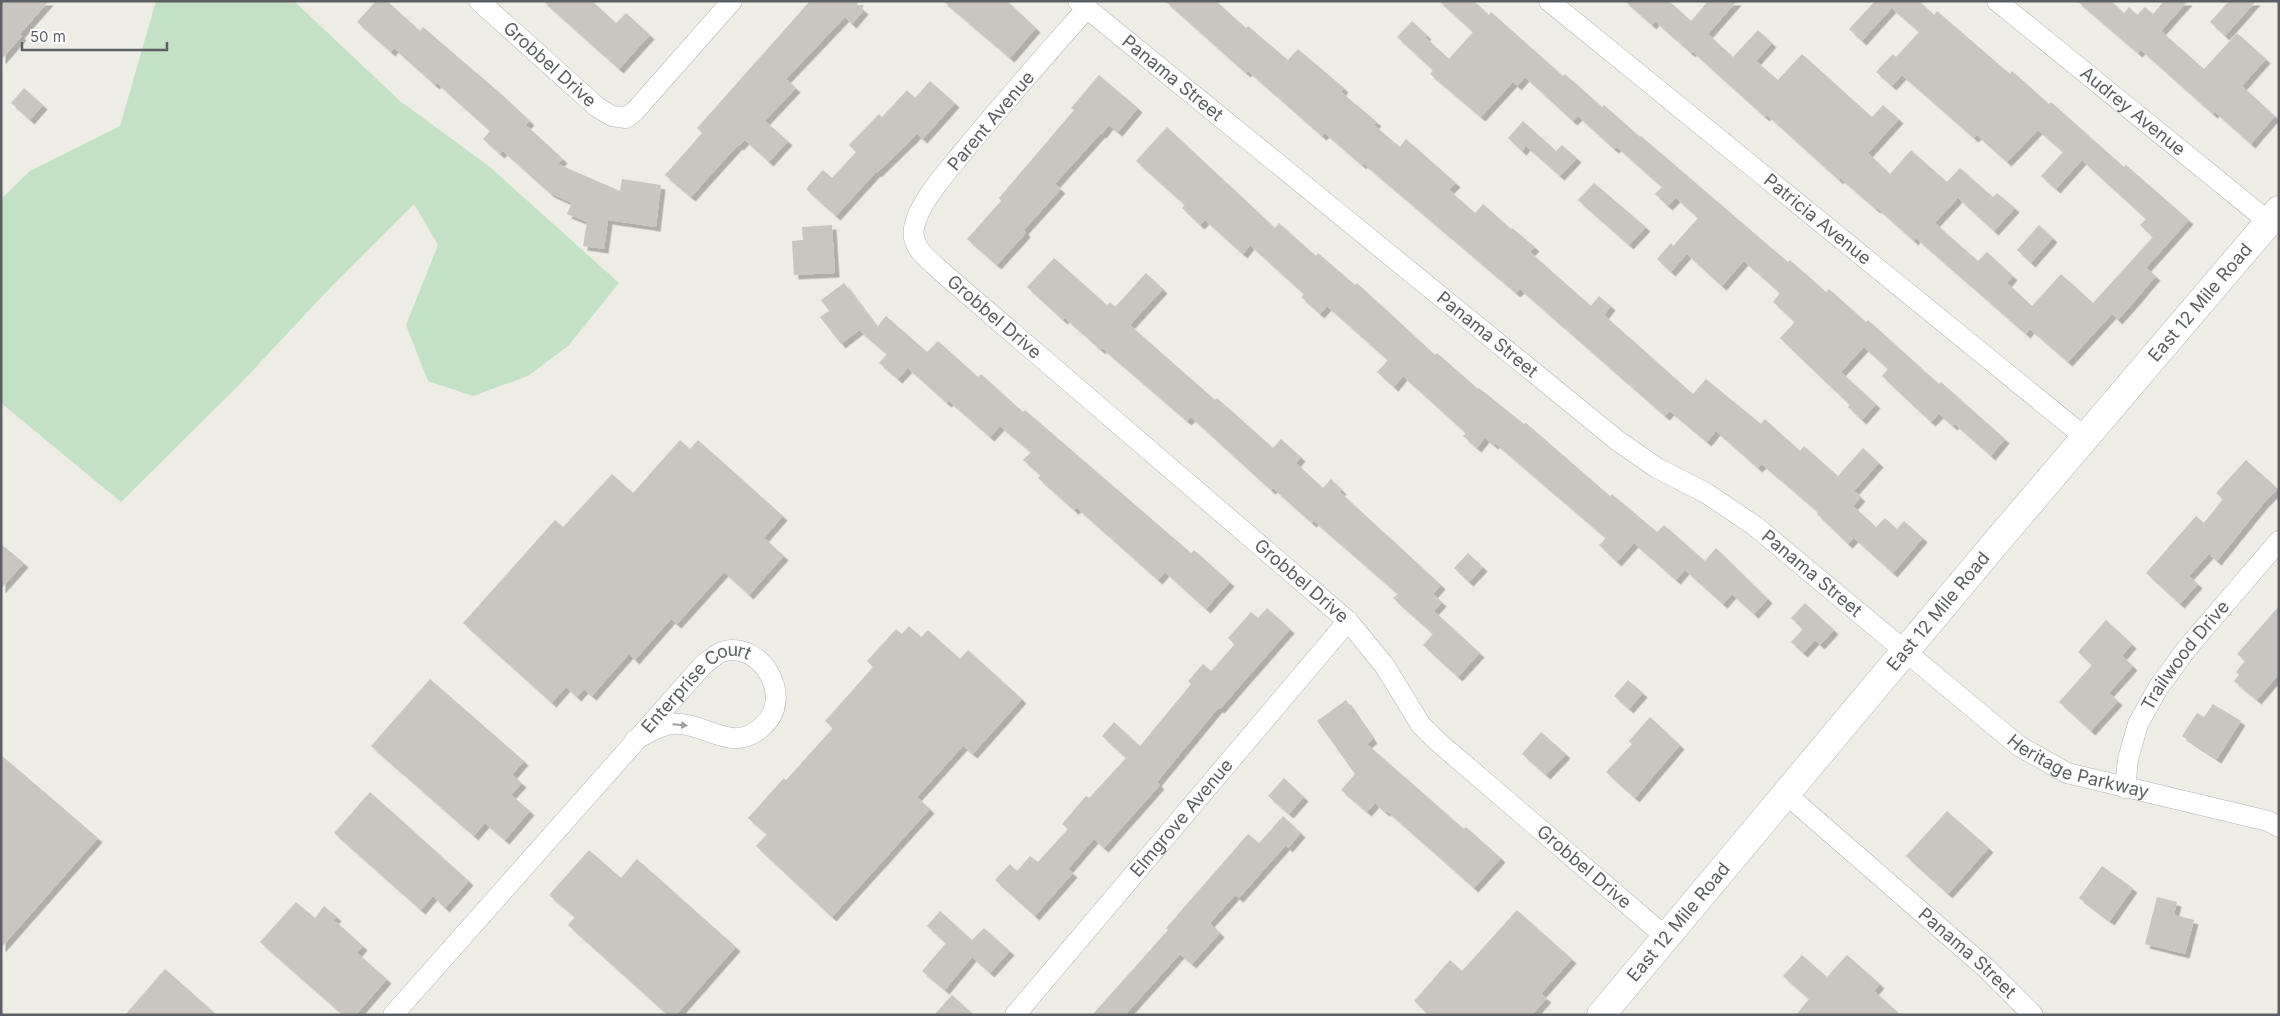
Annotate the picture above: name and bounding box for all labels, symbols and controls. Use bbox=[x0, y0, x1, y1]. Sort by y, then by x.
street label: Grobbel Drive bbox=[499, 17, 601, 111]
scale bar bbox=[22, 20, 168, 52]
text: 50 m bbox=[30, 27, 66, 46]
street label: Panama Street bbox=[1118, 30, 1228, 125]
street label: Audrey Avenue bbox=[2076, 62, 2190, 160]
street label: Parent Avenue bbox=[943, 67, 1038, 175]
street label: Patricia Avenue bbox=[1760, 169, 1876, 269]
street label: East 12 Mile Road bbox=[2144, 239, 2256, 366]
street label: Grobbel Drive bbox=[943, 270, 1046, 363]
street label: Panama Street bbox=[1433, 287, 1542, 382]
street label: Panama Street bbox=[1758, 525, 1867, 621]
street label: Grobbel Drive bbox=[1250, 534, 1353, 627]
street label: East 12 Mile Road bbox=[1882, 547, 1994, 675]
street label: Trailwood Drive bbox=[2137, 596, 2233, 714]
street label: Enterprise Court bbox=[637, 639, 755, 737]
one-way arrow bbox=[673, 721, 689, 729]
street label: Heritage Parkway bbox=[2003, 730, 2151, 802]
street label: Elmgrove Avenue bbox=[1126, 755, 1237, 881]
street label: Grobbel Drive bbox=[1533, 820, 1636, 913]
street label: East 12 Mile Road bbox=[1622, 858, 1734, 986]
street label: Panama Street bbox=[1914, 903, 2021, 1002]

